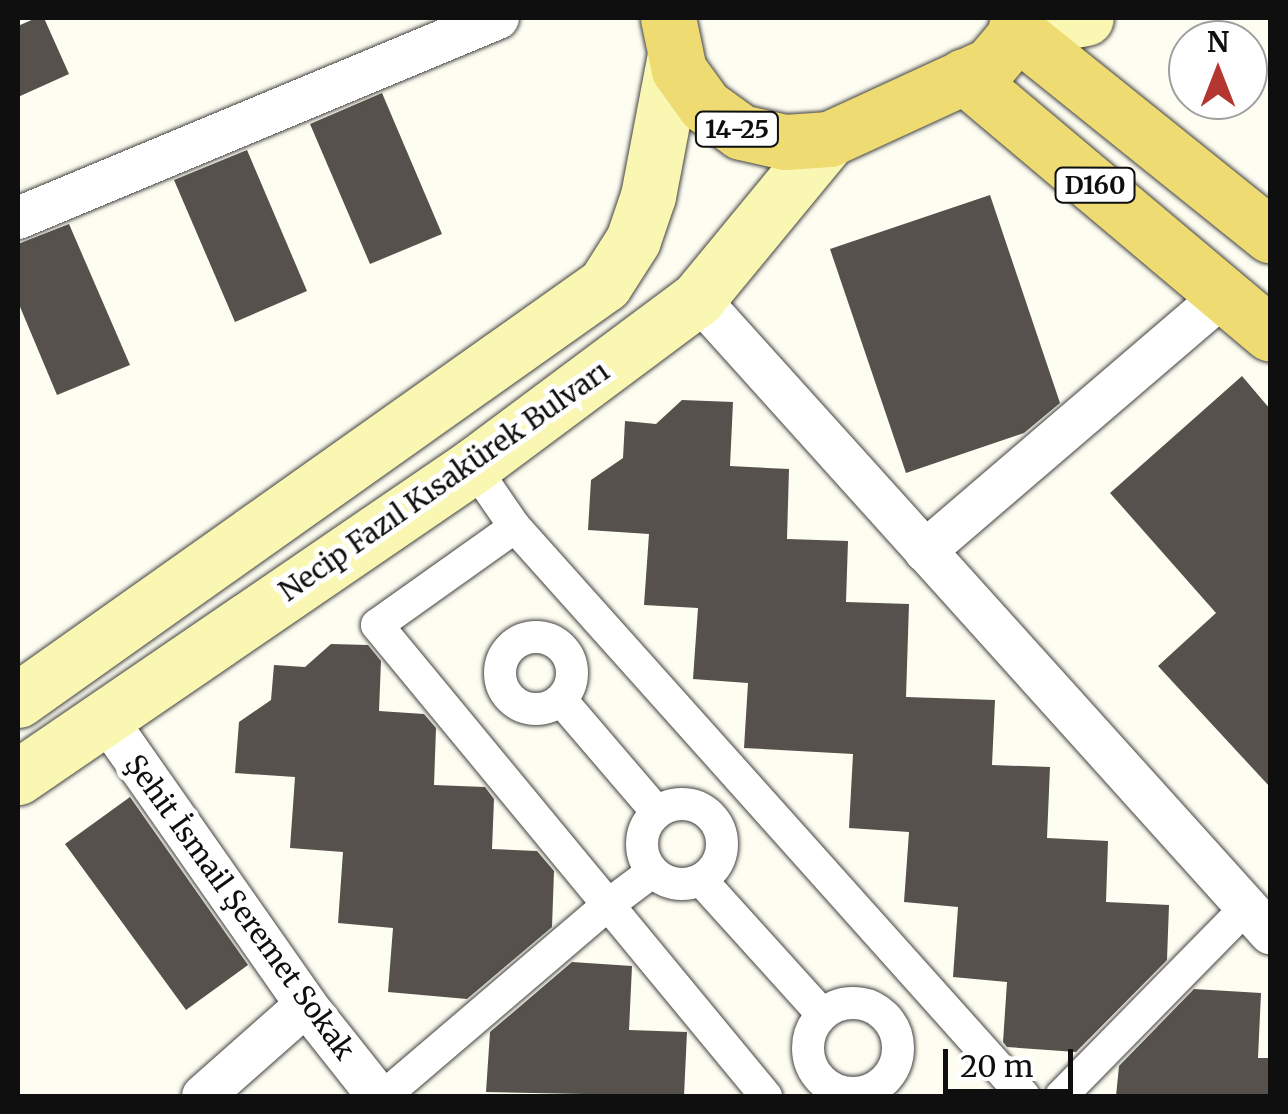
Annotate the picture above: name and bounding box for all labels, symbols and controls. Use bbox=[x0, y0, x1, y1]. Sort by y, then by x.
north arrow bbox=[1168, 20, 1268, 120]
text: N bbox=[1207, 24, 1229, 60]
road number: 14-25 bbox=[694, 109, 780, 149]
road number: D160 bbox=[1052, 165, 1138, 205]
street label: Necip Fazıl Kısakürek Bulvarı bbox=[273, 354, 615, 608]
street label: Şehit İsmail Şeremet Sokak bbox=[118, 748, 362, 1066]
scale bar bbox=[948, 1029, 1078, 1091]
text: 20 m bbox=[960, 1047, 1033, 1085]

